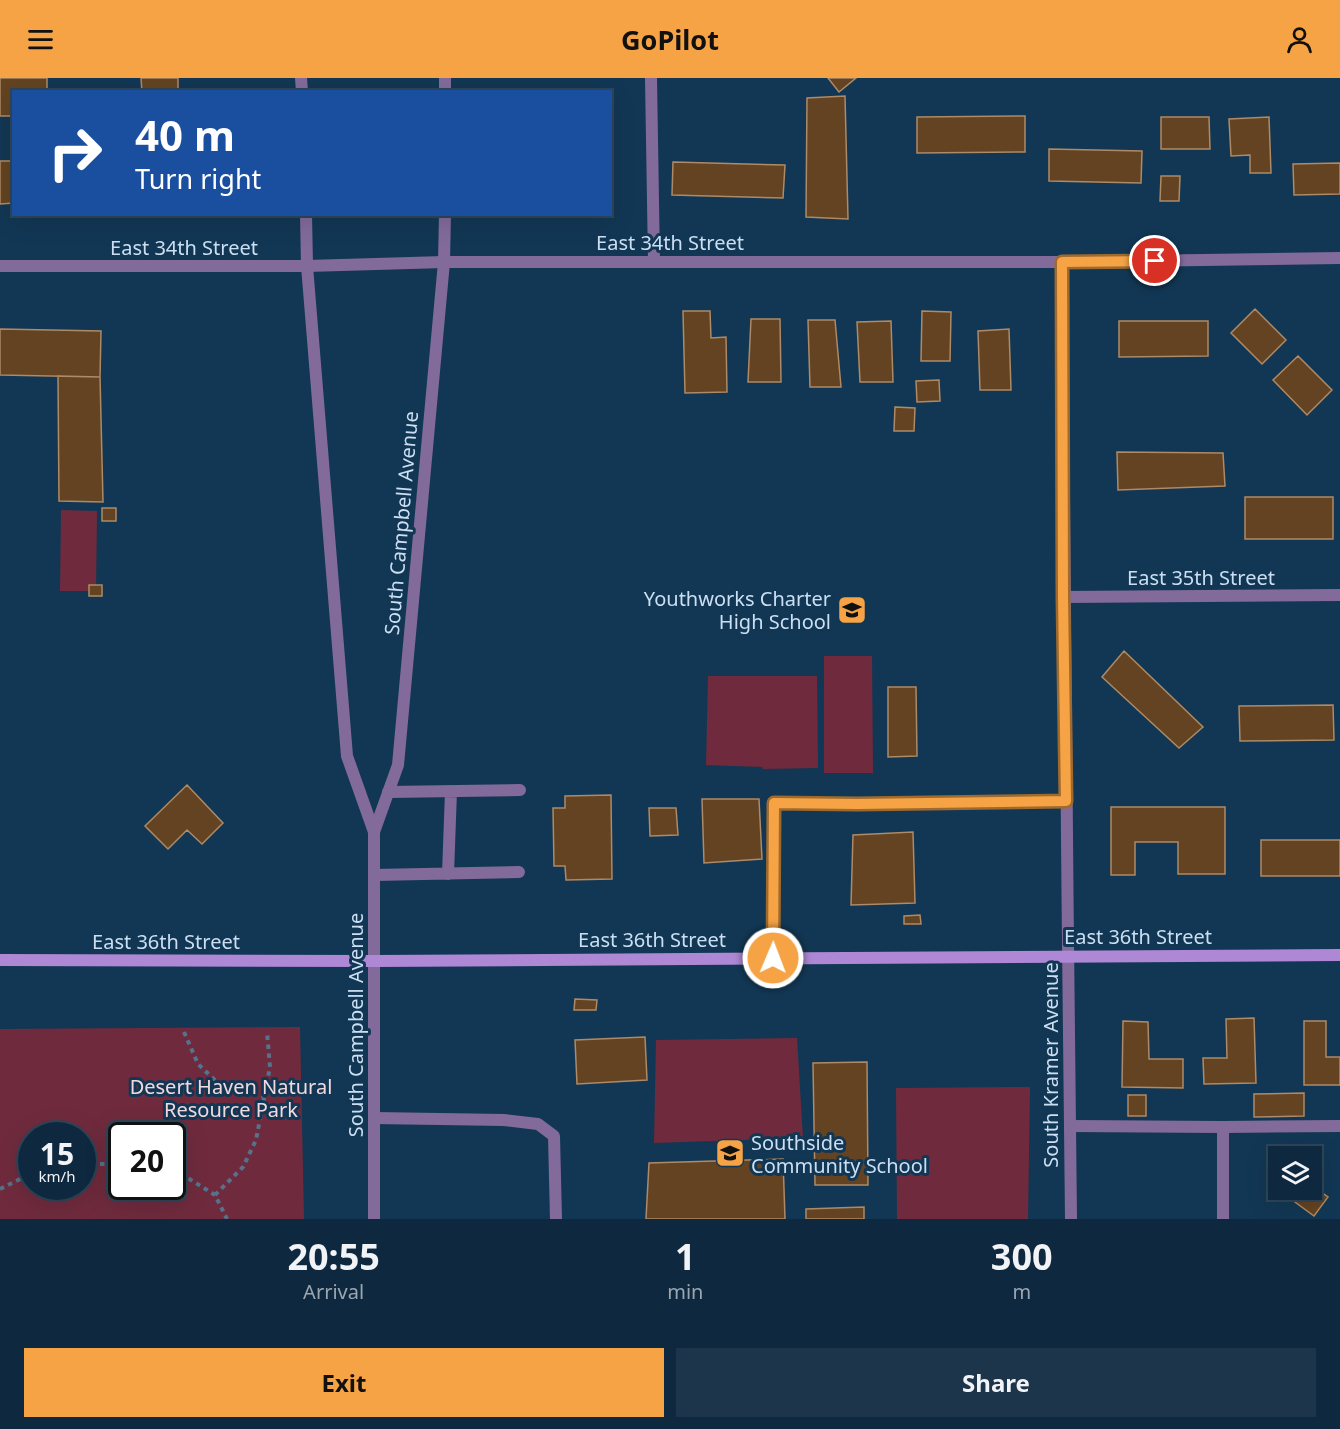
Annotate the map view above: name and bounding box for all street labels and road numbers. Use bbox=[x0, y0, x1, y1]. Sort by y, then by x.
street label: East 34th Street bbox=[596, 229, 744, 256]
street label: East 34th Street bbox=[110, 234, 258, 261]
street label: South Campbell Avenue bbox=[378, 410, 424, 636]
street label: East 35th Street bbox=[1127, 564, 1275, 591]
street label: South Campbell Avenue bbox=[342, 913, 369, 1137]
street label: East 36th Street bbox=[1064, 923, 1212, 950]
street label: East 36th Street bbox=[578, 926, 726, 953]
street label: East 36th Street bbox=[92, 928, 240, 955]
street label: South Kramer Avenue bbox=[1037, 962, 1064, 1168]

